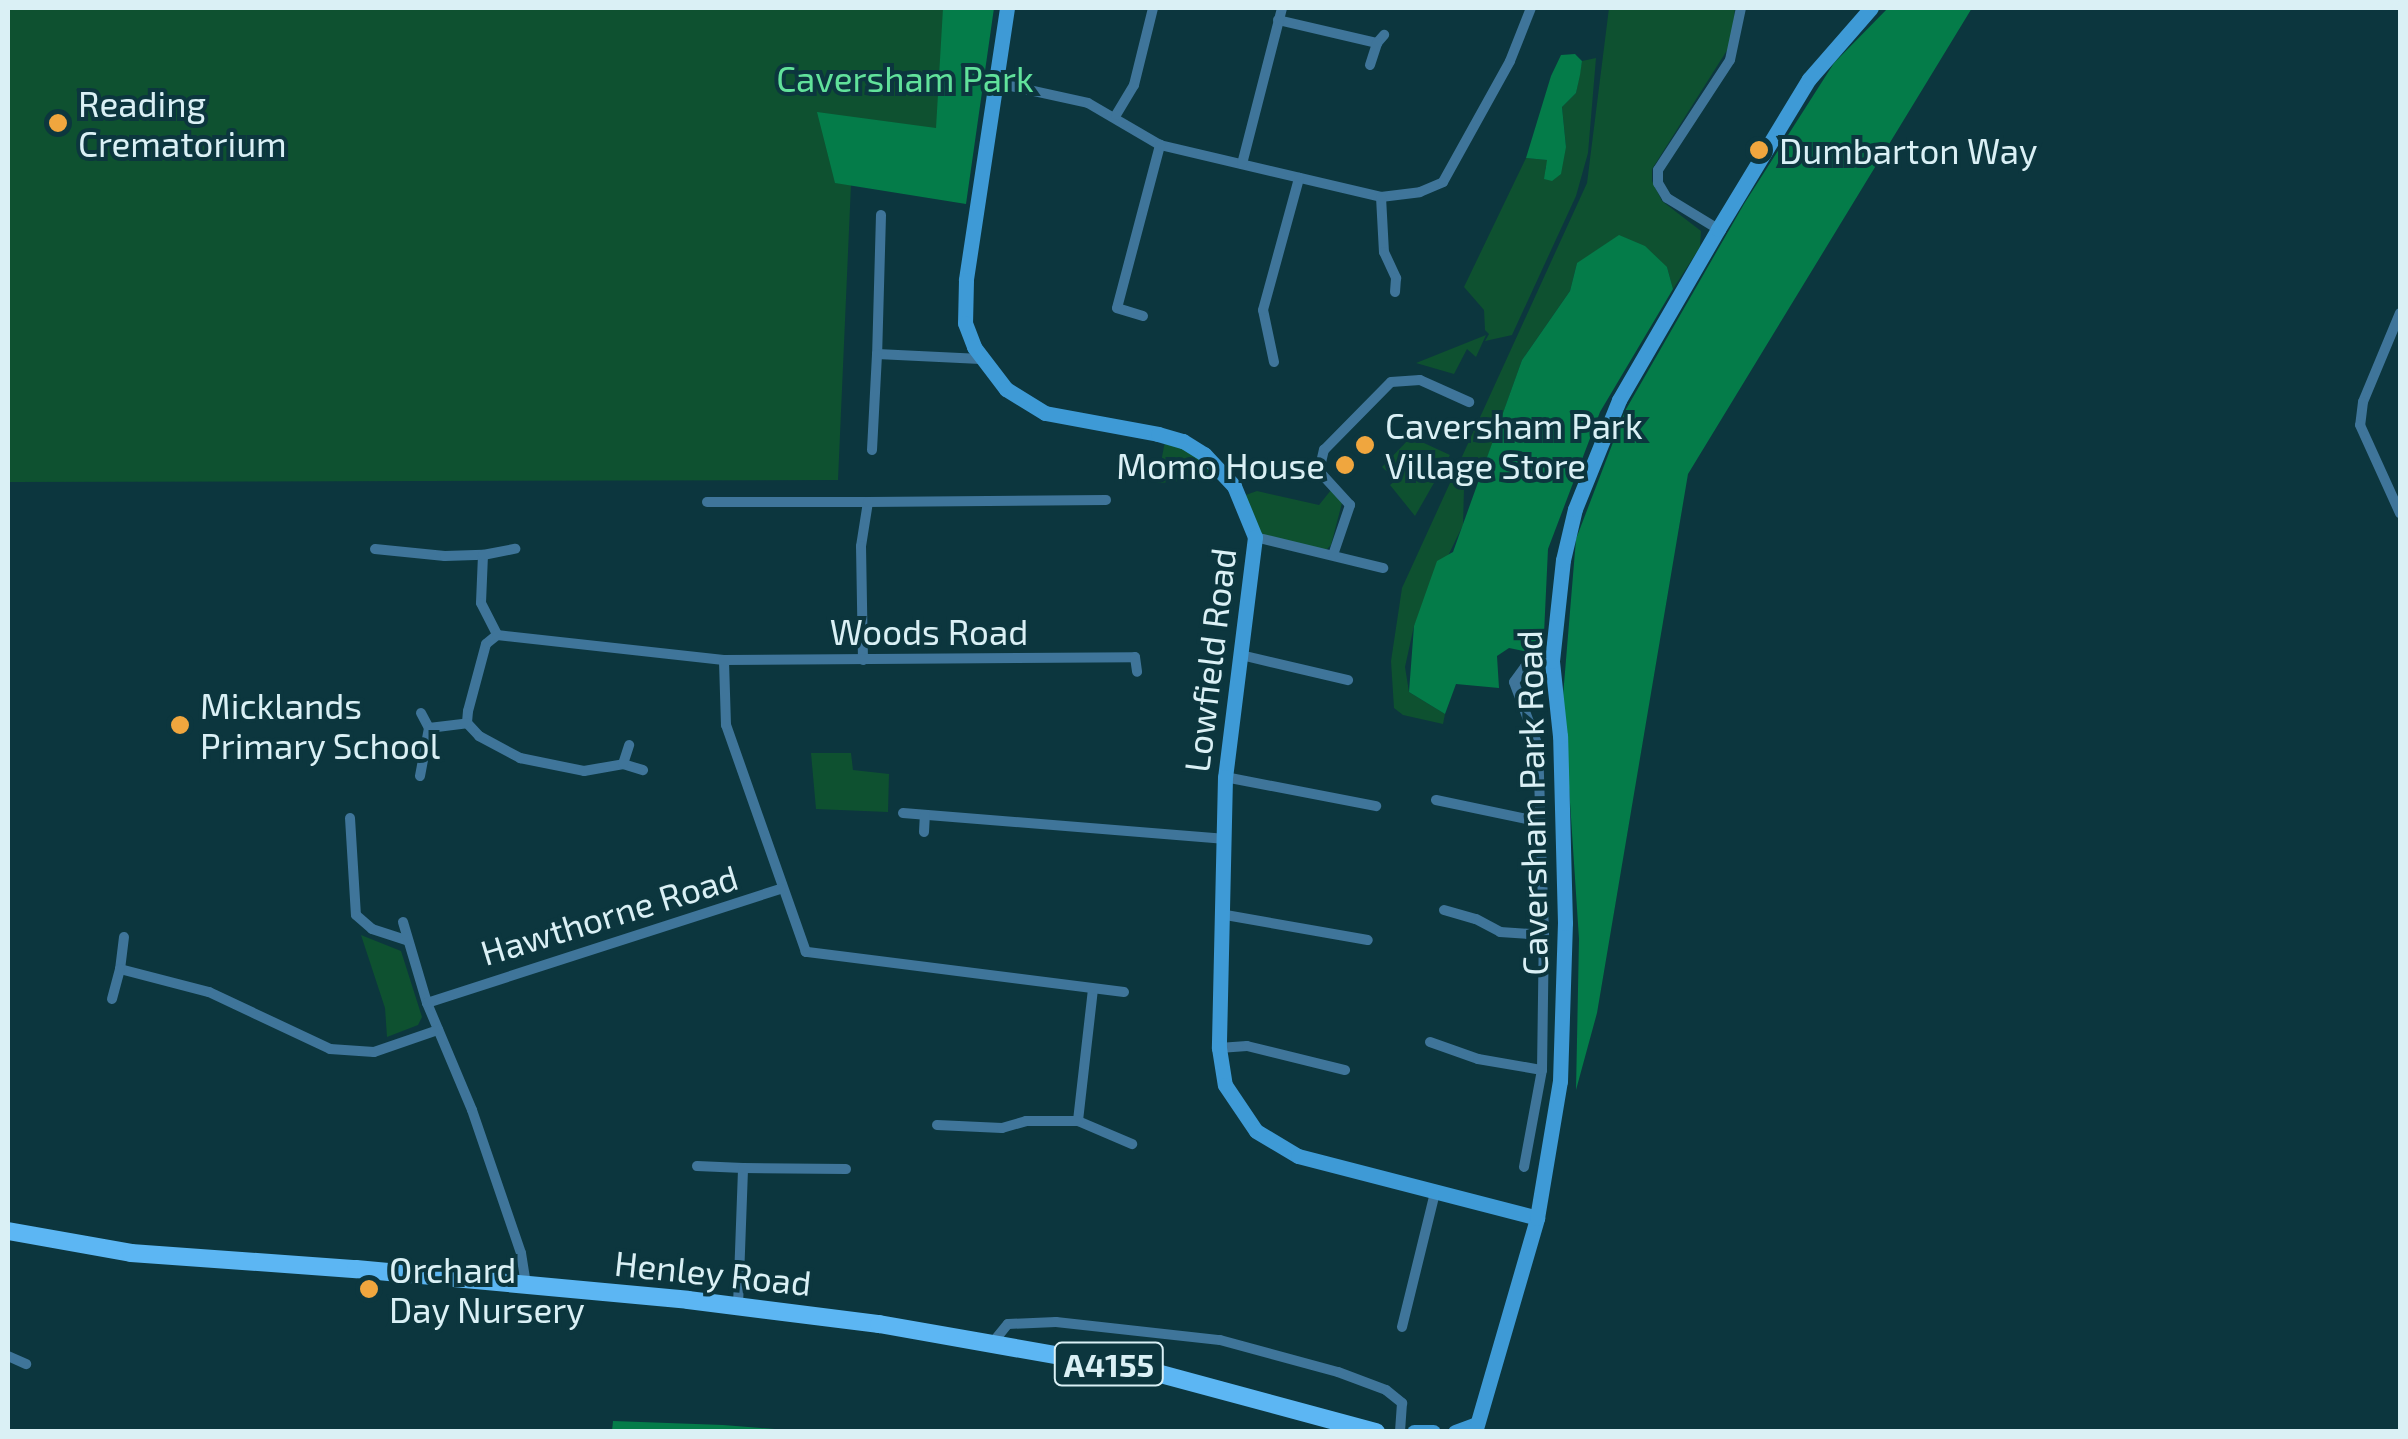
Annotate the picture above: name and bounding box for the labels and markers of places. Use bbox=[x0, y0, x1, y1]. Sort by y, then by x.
place label: Reading Crematorium bbox=[78, 82, 287, 164]
marker: Reading Crematorium bbox=[47, 112, 69, 134]
place label: Dumbarton Way bbox=[1779, 129, 2038, 171]
marker: Dumbarton Way bbox=[1748, 139, 1770, 161]
place label: Caversham Park Village Store bbox=[1385, 404, 1643, 486]
marker: Caversham Park Village Store bbox=[1354, 434, 1376, 456]
place label: Momo House bbox=[1116, 444, 1325, 486]
marker: Momo House bbox=[1334, 454, 1356, 476]
place label: Micklands Primary School bbox=[200, 684, 441, 766]
marker: Micklands Primary School bbox=[169, 714, 191, 736]
place label: Orchard Day Nursery bbox=[389, 1248, 586, 1330]
marker: Orchard Day Nursery bbox=[358, 1278, 380, 1300]

